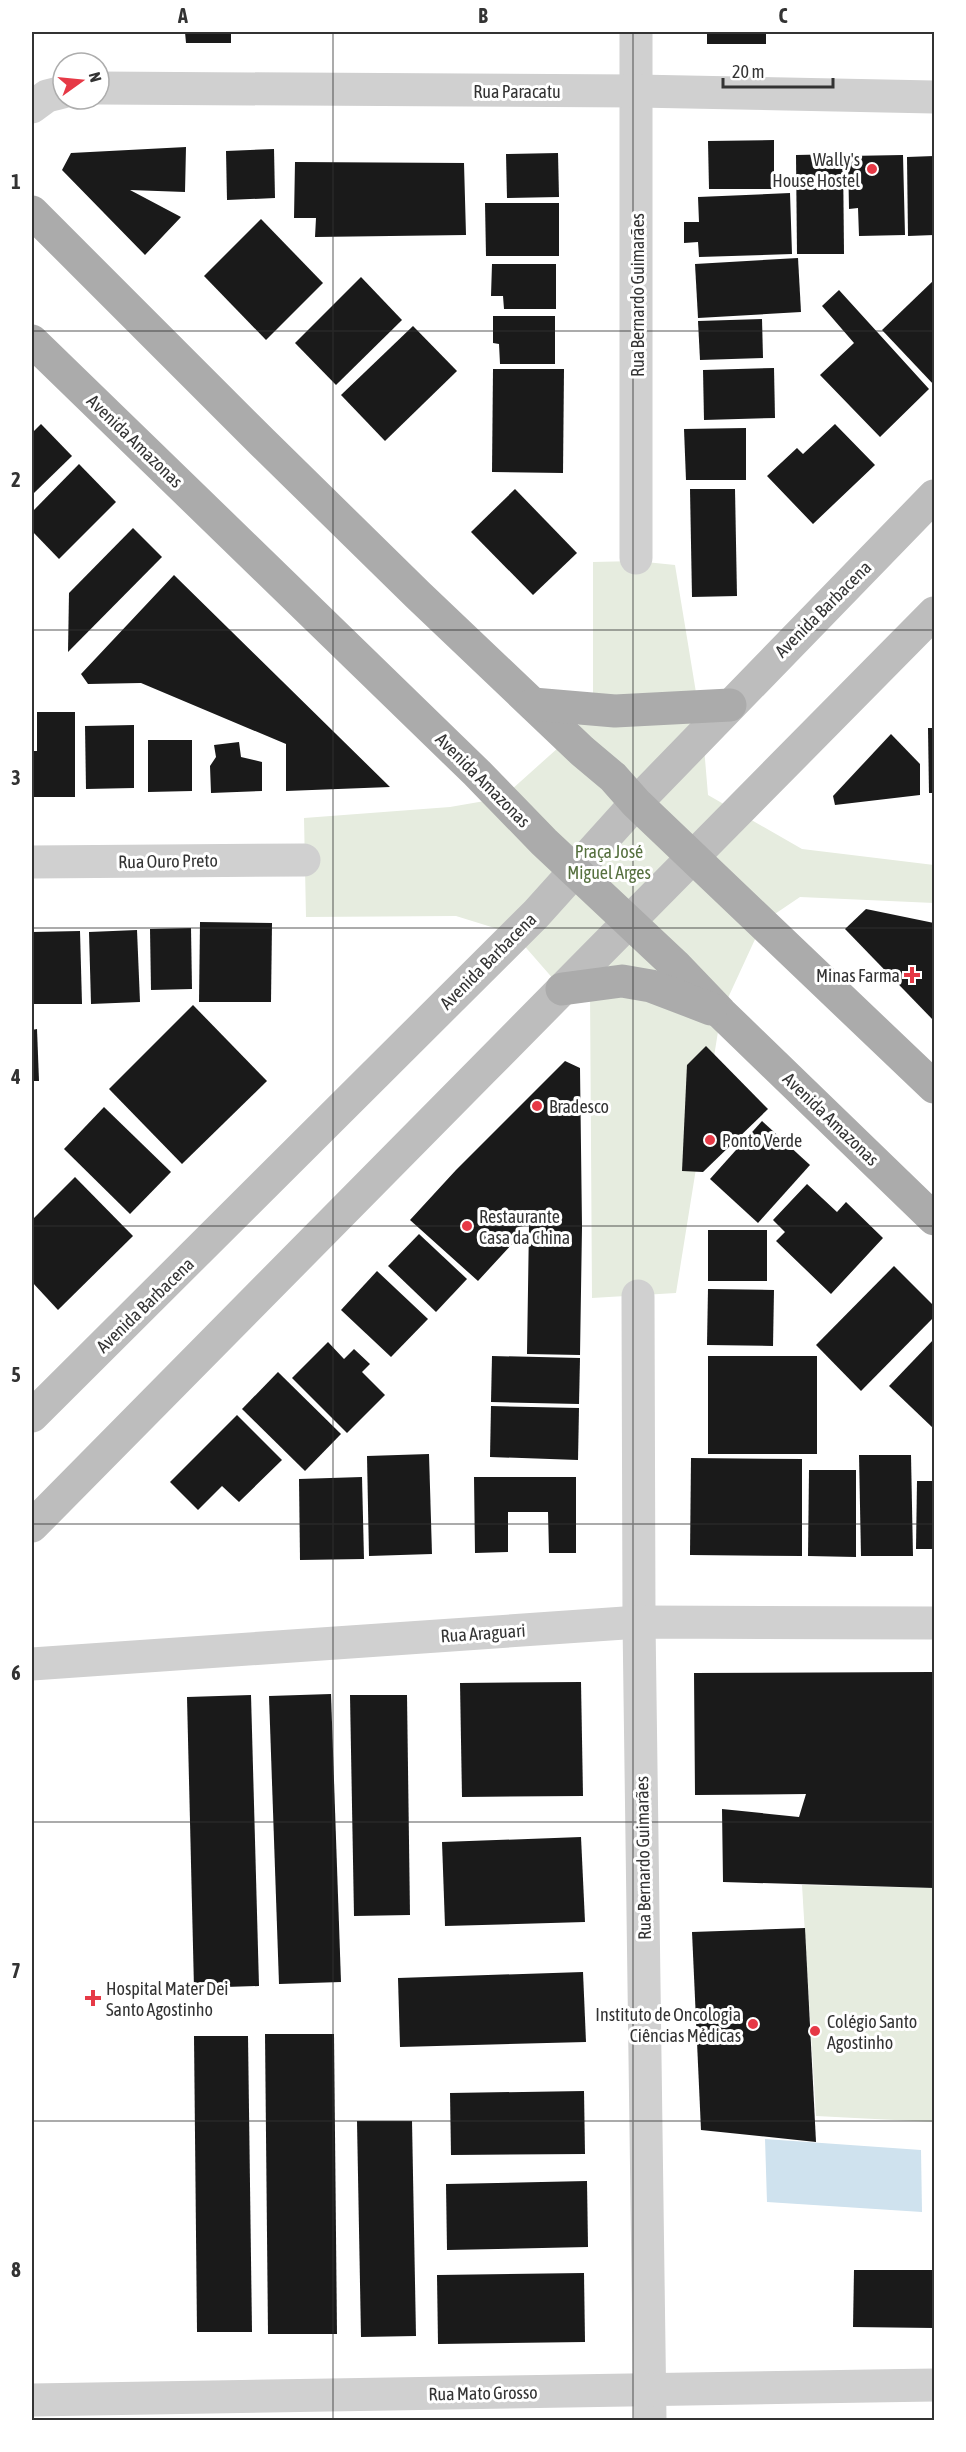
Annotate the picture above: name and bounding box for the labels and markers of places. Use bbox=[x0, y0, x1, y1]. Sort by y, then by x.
place label: Wally's House Hostel bbox=[772, 149, 860, 191]
marker: Wally's House Hostel bbox=[865, 162, 879, 176]
place label: Minas Farma bbox=[816, 965, 900, 986]
marker: Minas Farma bbox=[905, 968, 919, 982]
place label: Bradesco bbox=[549, 1096, 609, 1117]
marker: Bradesco bbox=[530, 1099, 544, 1113]
place label: Ponto Verde bbox=[722, 1130, 802, 1151]
marker: Ponto Verde bbox=[703, 1133, 717, 1147]
place label: Restaurante Casa da China bbox=[479, 1206, 570, 1248]
marker: Restaurante Casa da China bbox=[460, 1219, 474, 1233]
place label: Hospital Mater Dei Santo Agostinho bbox=[106, 1978, 229, 2020]
marker: Hospital Mater Dei Santo Agostinho bbox=[84, 1989, 102, 2007]
place label: Instituto de Oncologia Ciências Médicas bbox=[595, 2004, 741, 2046]
place label: Colégio Santo Agostinho bbox=[827, 2011, 917, 2053]
marker: Instituto de Oncologia Ciências Médicas bbox=[746, 2017, 760, 2031]
marker: Colégio Santo Agostinho bbox=[808, 2024, 822, 2038]

